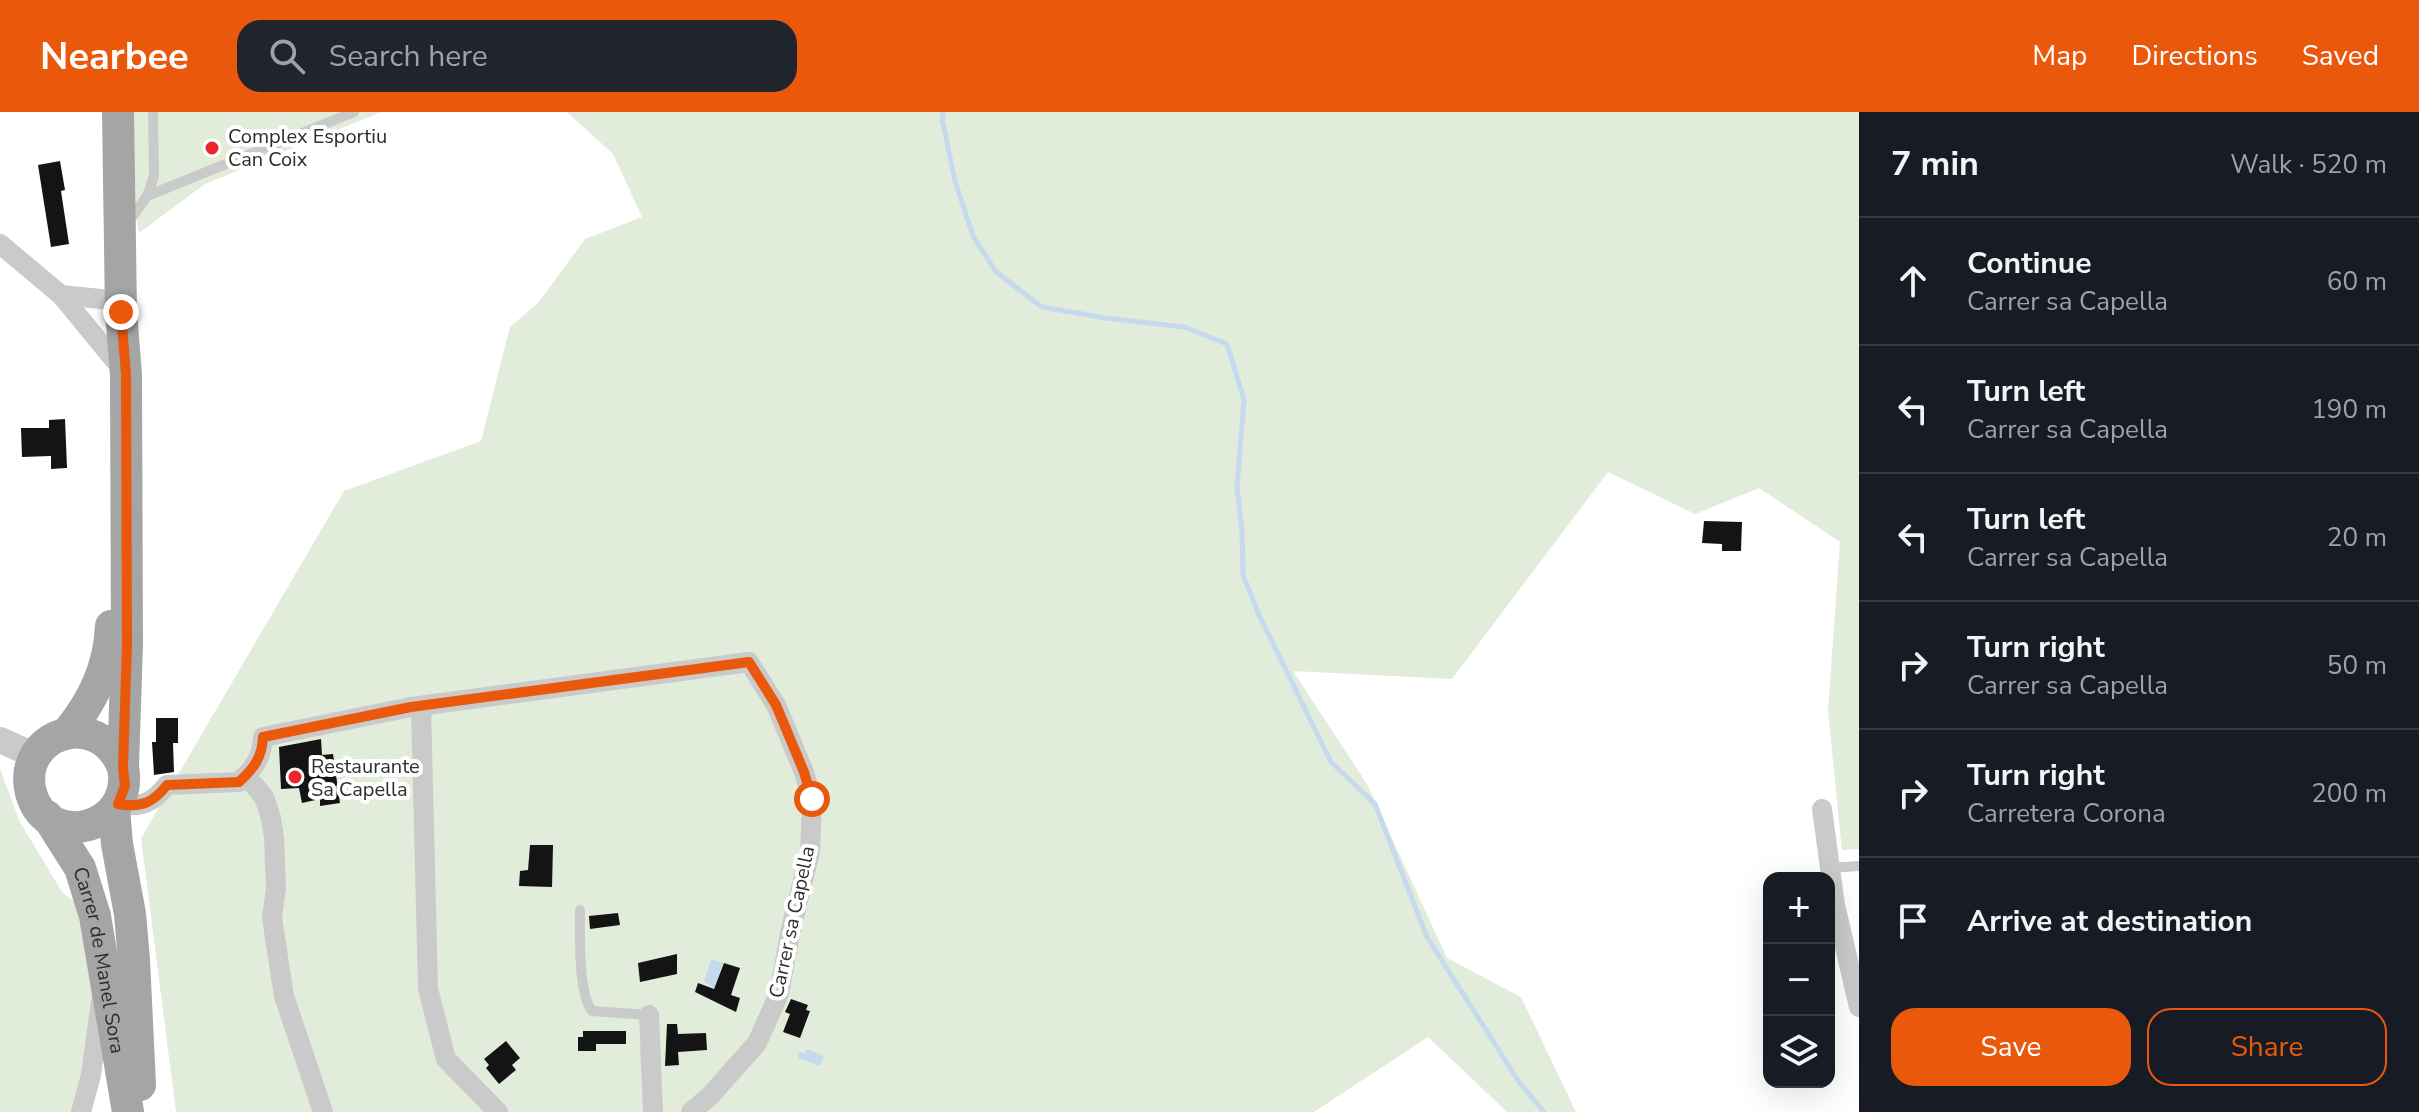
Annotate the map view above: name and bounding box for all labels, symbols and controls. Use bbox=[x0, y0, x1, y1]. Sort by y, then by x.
search box bbox=[237, 20, 797, 92]
text: Nearbee bbox=[40, 31, 189, 82]
icon: search bbox=[265, 34, 309, 78]
text: Search here bbox=[329, 36, 488, 77]
text: Map bbox=[2032, 37, 2087, 75]
text: Directions bbox=[2131, 37, 2258, 75]
text: Saved bbox=[2302, 37, 2379, 75]
place label: Complex Esportiu Can Coix bbox=[228, 123, 387, 173]
marker: Complex Esportiu Can Coix bbox=[203, 139, 221, 157]
text: 7 min bbox=[1891, 141, 1979, 187]
text: Walk · 520 m bbox=[2230, 147, 2387, 182]
text: Continue bbox=[1967, 243, 2092, 284]
icon: ahead bbox=[1891, 259, 1935, 303]
text: 60 m bbox=[2327, 264, 2387, 299]
text: Carrer sa Capella bbox=[1967, 284, 2168, 319]
route end bbox=[103, 294, 139, 330]
text: Turn left bbox=[1967, 371, 2085, 412]
icon: left bbox=[1891, 387, 1935, 431]
text: 190 m bbox=[2311, 392, 2387, 427]
text: Carrer sa Capella bbox=[1967, 412, 2168, 447]
text: Turn left bbox=[1967, 499, 2085, 540]
icon: left bbox=[1891, 515, 1935, 559]
text: 20 m bbox=[2327, 520, 2387, 555]
text: Carrer sa Capella bbox=[1967, 540, 2168, 575]
text: Turn right bbox=[1967, 627, 2105, 668]
icon: right bbox=[1891, 643, 1935, 687]
text: 50 m bbox=[2327, 648, 2387, 683]
text: Carrer sa Capella bbox=[1967, 668, 2168, 703]
place label: Restaurante Sa Capella bbox=[311, 753, 420, 803]
text: Turn right bbox=[1967, 755, 2105, 796]
marker: Restaurante Sa Capella bbox=[286, 768, 304, 786]
icon: right bbox=[1891, 771, 1935, 815]
text: 200 m bbox=[2311, 776, 2387, 811]
route start bbox=[794, 781, 830, 817]
text: Carretera Corona bbox=[1967, 796, 2166, 831]
street label: Carrer sa Capella bbox=[763, 844, 821, 1000]
street label: Carrer de Manel Sora bbox=[67, 863, 131, 1056]
map controls bbox=[1763, 872, 1835, 1088]
button: + bbox=[1763, 872, 1835, 944]
icon: arrive bbox=[1891, 899, 1935, 943]
text: Arrive at destination bbox=[1967, 901, 2252, 942]
button: − bbox=[1763, 944, 1835, 1016]
button: Save bbox=[1891, 1008, 2131, 1086]
button: Share bbox=[2147, 1008, 2387, 1086]
button: layers bbox=[1763, 1016, 1835, 1088]

